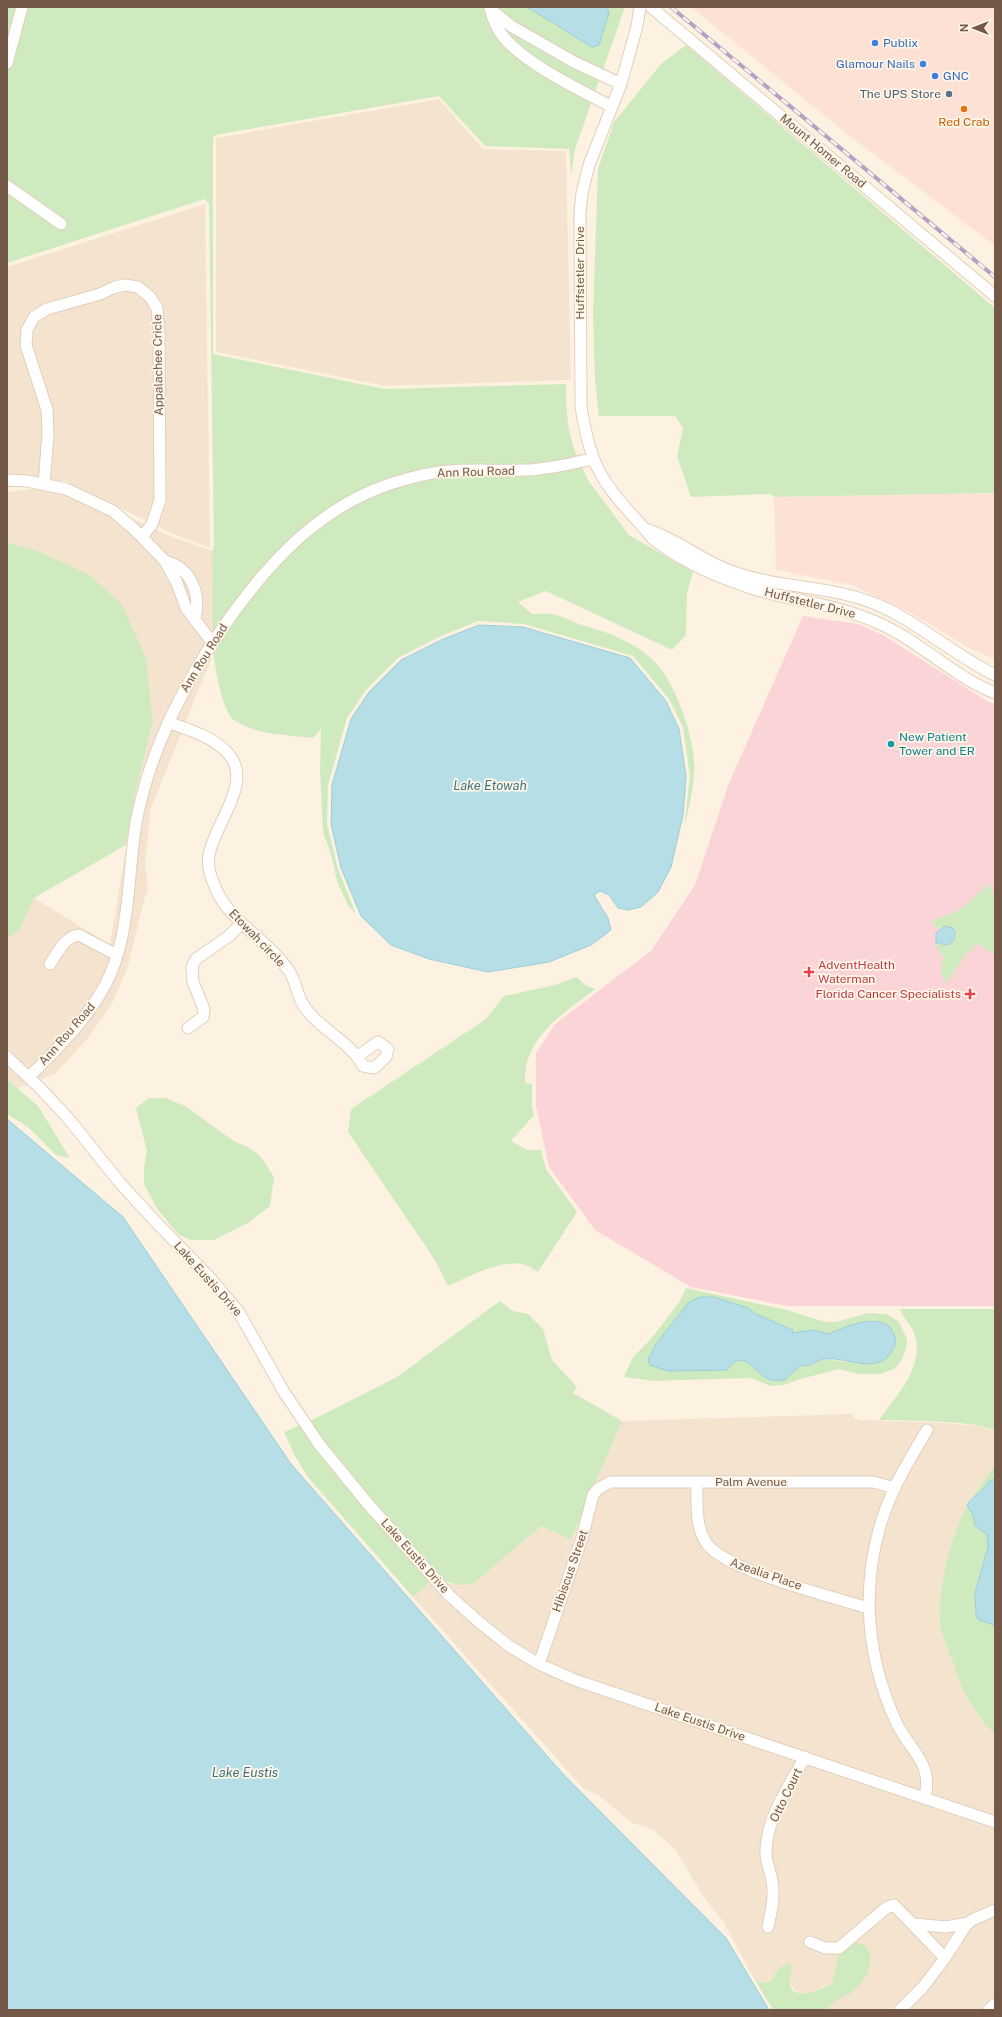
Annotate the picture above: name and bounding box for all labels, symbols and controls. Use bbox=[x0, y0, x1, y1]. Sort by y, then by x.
north arrow bbox=[954, 8, 994, 48]
text: N bbox=[958, 24, 970, 32]
place label: Publix bbox=[883, 36, 918, 50]
marker: Publix bbox=[870, 38, 880, 48]
place label: Glamour Nails bbox=[836, 57, 915, 71]
marker: Glamour Nails bbox=[918, 59, 928, 69]
place label: GNC bbox=[943, 69, 969, 83]
marker: GNC bbox=[930, 71, 940, 81]
place label: The UPS Store bbox=[860, 87, 941, 101]
marker: The UPS Store bbox=[944, 89, 954, 99]
marker: Red Crab bbox=[959, 104, 969, 114]
street label: Mount Homer Road bbox=[777, 111, 869, 191]
place label: Red Crab bbox=[938, 115, 990, 129]
street label: Huffstetler Drive bbox=[573, 226, 587, 320]
street label: Appalachee Cricle bbox=[150, 314, 166, 416]
street label: Ann Rou Road bbox=[437, 464, 515, 480]
street label: Huffstetler Drive bbox=[763, 585, 857, 621]
street label: Ann Rou Road bbox=[177, 621, 231, 695]
place label: New Patient Tower and ER bbox=[899, 730, 975, 758]
marker: New Patient Tower and ER bbox=[886, 739, 896, 749]
water label: Lake Etowah bbox=[453, 778, 527, 793]
street label: Etowah circle bbox=[226, 906, 288, 970]
place label: AdventHealth Waterman bbox=[818, 958, 895, 986]
marker: AdventHealth Waterman bbox=[803, 966, 815, 978]
place label: Florida Cancer Specialists bbox=[816, 987, 961, 1001]
marker: Florida Cancer Specialists bbox=[964, 988, 976, 1000]
street label: Ann Rou Road bbox=[36, 1000, 98, 1068]
street label: Lake Eustis Drive bbox=[171, 1239, 245, 1319]
street label: Palm Avenue bbox=[715, 1475, 787, 1489]
street label: Lake Eustis Drive bbox=[378, 1516, 452, 1596]
street label: Hibiscus Street bbox=[549, 1528, 591, 1614]
street label: Azealia Place bbox=[728, 1555, 804, 1593]
street label: Lake Eustis Drive bbox=[653, 1700, 747, 1744]
water label: Lake Eustis bbox=[212, 1765, 278, 1780]
street label: Otto Court bbox=[767, 1765, 805, 1824]

